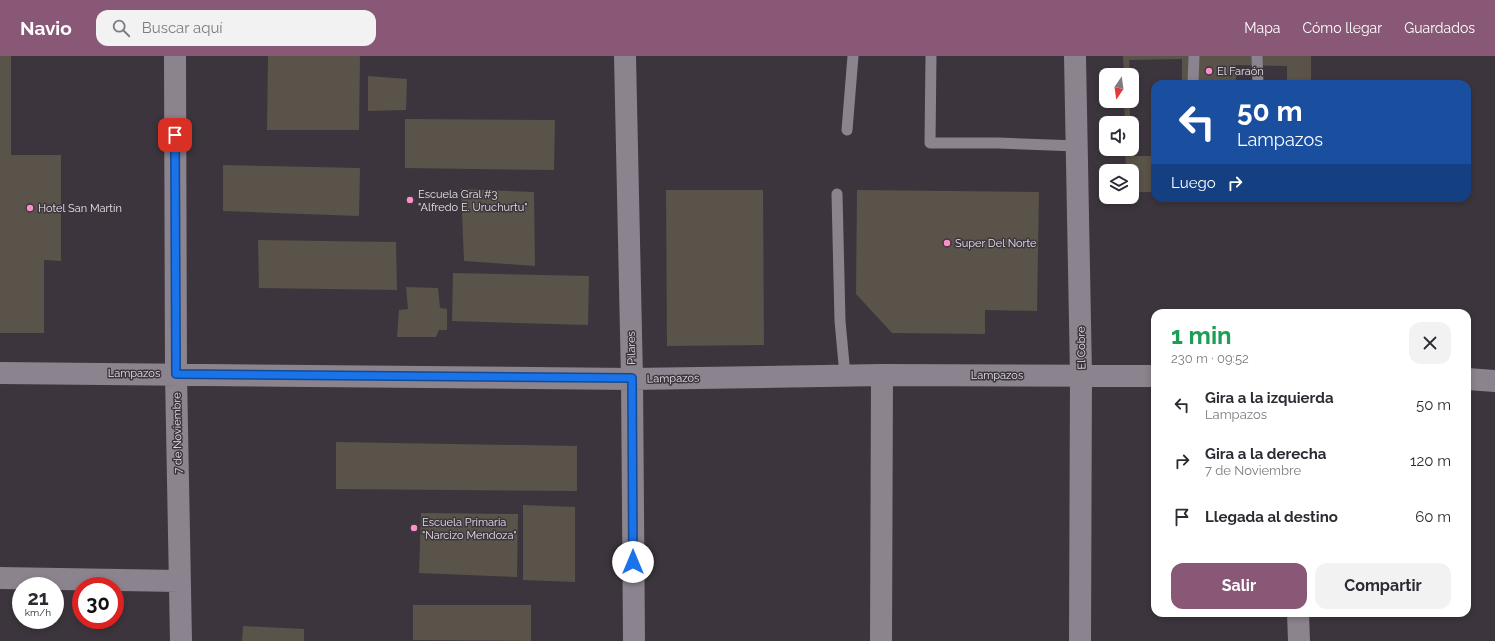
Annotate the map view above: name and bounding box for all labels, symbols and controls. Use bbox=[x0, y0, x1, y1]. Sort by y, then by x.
search box bbox=[96, 10, 376, 46]
text: Navio bbox=[20, 17, 72, 39]
icon: search bbox=[110, 17, 132, 39]
text: Buscar aquí bbox=[142, 19, 223, 37]
text: Mapa bbox=[1244, 20, 1280, 36]
text: Cómo llegar bbox=[1302, 20, 1382, 36]
text: Guardados bbox=[1404, 20, 1475, 36]
place label: El Faraón bbox=[1217, 65, 1264, 78]
marker: El Faraón bbox=[1204, 66, 1214, 76]
north arrow bbox=[1099, 68, 1139, 108]
map controls bbox=[1099, 68, 1139, 204]
text: 50 m bbox=[1237, 95, 1303, 128]
icon: left bbox=[1171, 96, 1223, 148]
button: sound bbox=[1099, 116, 1139, 156]
pin bbox=[158, 118, 192, 152]
icon: arrive bbox=[164, 124, 186, 146]
text: Lampazos bbox=[1237, 129, 1323, 150]
button: layers bbox=[1099, 164, 1139, 204]
icon: right bbox=[1224, 172, 1246, 194]
text: Luego bbox=[1171, 174, 1216, 192]
place label: Escuela Gral #3 "Alfredo E. Uruchurtu" bbox=[418, 188, 527, 214]
marker: Escuela Gral #3 "Alfredo E. Uruchurtu" bbox=[405, 195, 415, 205]
place label: Hotel San Martín bbox=[38, 202, 122, 215]
marker: Hotel San Martín bbox=[25, 203, 35, 213]
place label: Super Del Norte bbox=[955, 237, 1037, 250]
marker: Super Del Norte bbox=[942, 238, 952, 248]
text: 1 min bbox=[1171, 321, 1232, 350]
button: close bbox=[1409, 322, 1451, 364]
street label: El Cobre bbox=[1075, 326, 1088, 370]
street label: Pilares bbox=[625, 331, 638, 365]
text: 230 m · 09:52 bbox=[1171, 351, 1249, 366]
street label: Lampazos bbox=[108, 367, 160, 380]
street label: Lampazos bbox=[971, 369, 1023, 382]
street label: Lampazos bbox=[647, 372, 699, 385]
text: Gira a la izquierda bbox=[1205, 389, 1334, 407]
street label: 7 de Noviembre bbox=[170, 392, 185, 474]
icon: left bbox=[1171, 394, 1193, 416]
text: 50 m bbox=[1416, 396, 1451, 414]
text: Lampazos bbox=[1205, 407, 1267, 422]
text: Gira a la derecha bbox=[1205, 445, 1326, 463]
icon: right bbox=[1171, 450, 1193, 472]
text: 120 m bbox=[1410, 452, 1451, 470]
text: 7 de Noviembre bbox=[1205, 463, 1301, 478]
icon: arrive bbox=[1171, 506, 1193, 528]
text: Llegada al destino bbox=[1205, 508, 1338, 526]
text: 60 m bbox=[1415, 508, 1451, 526]
place label: Escuela Primaria "Narcizo Mendoza" bbox=[422, 516, 517, 542]
marker: Escuela Primaria "Narcizo Mendoza" bbox=[409, 523, 419, 533]
position arrow bbox=[612, 541, 654, 583]
button: Salir bbox=[1171, 563, 1307, 609]
button: Compartir bbox=[1315, 563, 1451, 609]
speed limit sign: 30 bbox=[72, 577, 124, 629]
text: 21 bbox=[27, 586, 49, 610]
text: km/h bbox=[25, 607, 51, 618]

